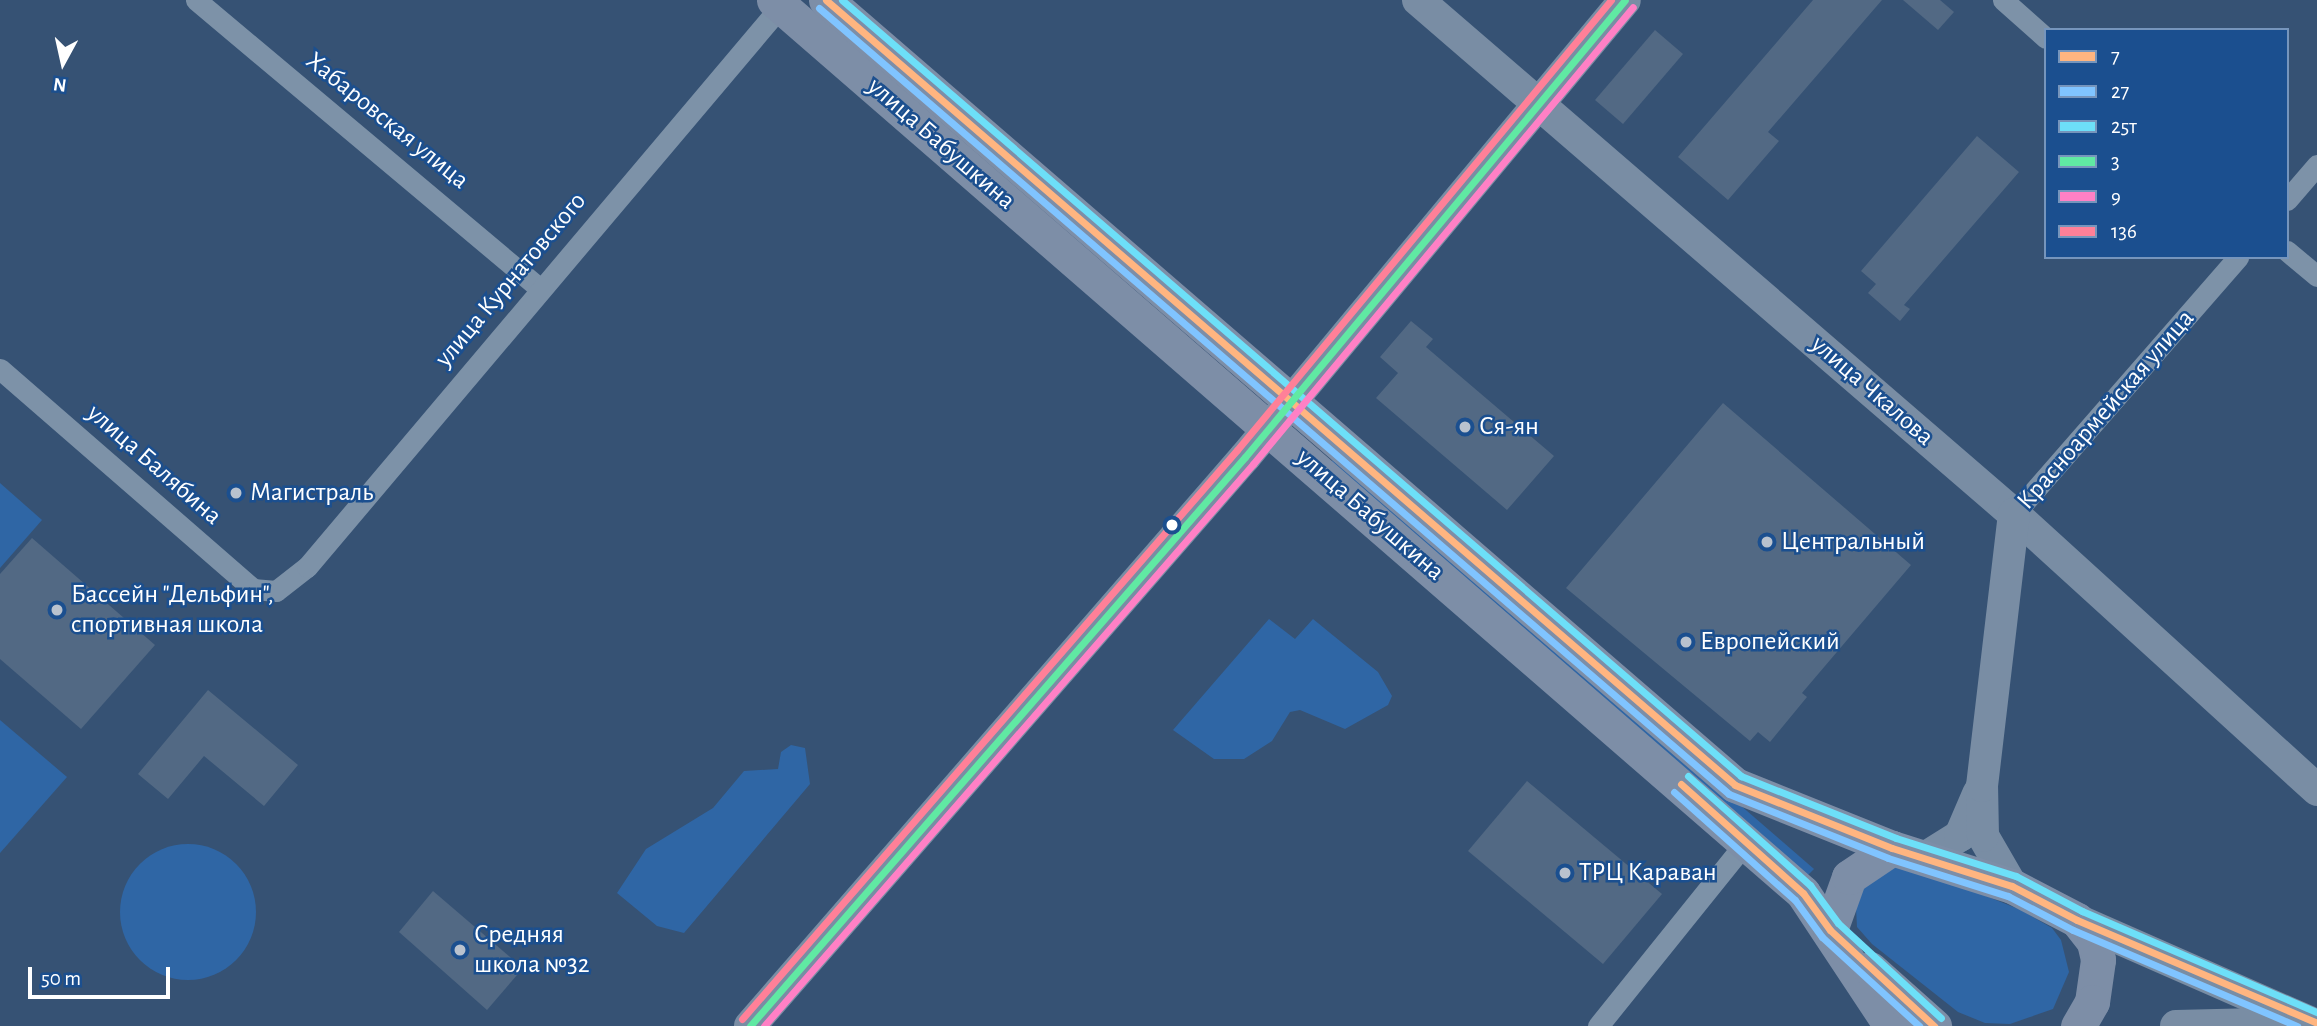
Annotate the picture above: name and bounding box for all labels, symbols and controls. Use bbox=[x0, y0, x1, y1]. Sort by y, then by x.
north arrow bbox=[28, 28, 98, 98]
legend bbox=[2044, 28, 2289, 259]
street label: Хабаровская улица bbox=[299, 46, 475, 196]
text: 7 bbox=[2111, 46, 2120, 67]
street label: улица Бабушкина bbox=[861, 71, 1021, 217]
text: N bbox=[52, 74, 68, 95]
text: 27 bbox=[2111, 81, 2129, 102]
text: 25т bbox=[2111, 116, 2137, 137]
text: 3 bbox=[2111, 151, 2120, 172]
street label: улица Курнатовского bbox=[429, 186, 593, 374]
text: 9 bbox=[2111, 186, 2121, 207]
text: 136 bbox=[2111, 221, 2137, 242]
street label: Красноармейская улица bbox=[2011, 304, 2201, 516]
street label: улица Чкалова bbox=[1804, 329, 1940, 453]
street label: улица Балябина bbox=[80, 398, 228, 532]
place label: Ся-ян bbox=[1479, 411, 1539, 443]
marker: Ся-ян bbox=[1457, 419, 1473, 435]
street label: улица Бабушкина bbox=[1290, 442, 1450, 588]
place label: Магистраль bbox=[250, 477, 373, 509]
marker: Магистраль bbox=[228, 485, 244, 501]
unlabelled marker bbox=[1165, 518, 1179, 532]
place label: Центральный bbox=[1781, 526, 1925, 558]
marker: Центральный bbox=[1759, 534, 1775, 550]
place label: Бассейн "Дельфин", спортивная школа bbox=[71, 579, 274, 640]
marker: Бассейн "Дельфин", спортивная школа bbox=[49, 602, 65, 618]
place label: Европейский bbox=[1700, 626, 1840, 658]
marker: Европейский bbox=[1678, 634, 1694, 650]
place label: ТРЦ Караван bbox=[1579, 857, 1717, 889]
marker: ТРЦ Караван bbox=[1557, 865, 1573, 881]
place label: Средняя школа №32 bbox=[474, 919, 590, 981]
marker: Средняя школа №32 bbox=[452, 942, 468, 958]
scale bar bbox=[32, 953, 173, 997]
text: 50 m bbox=[41, 968, 81, 989]

